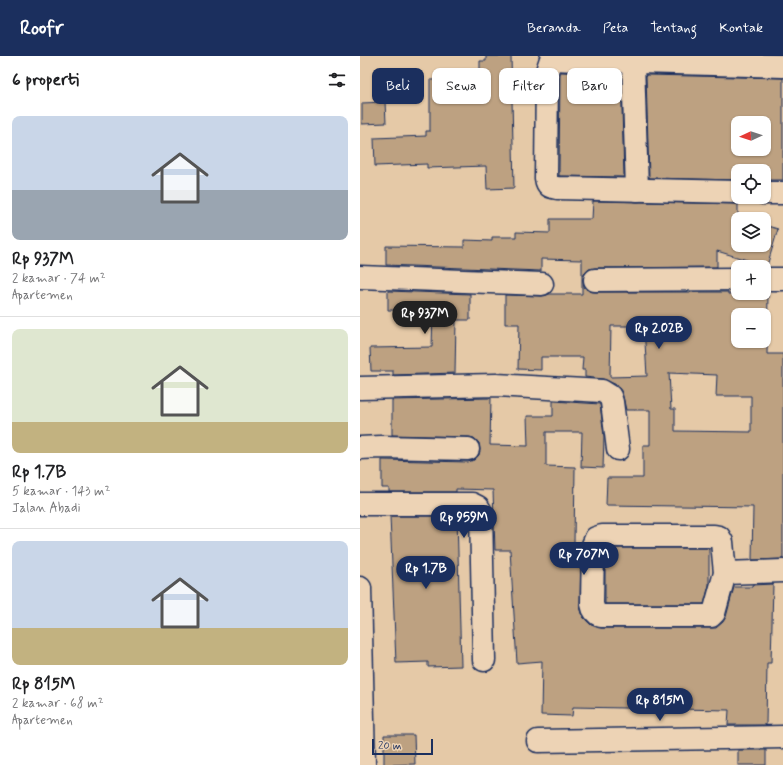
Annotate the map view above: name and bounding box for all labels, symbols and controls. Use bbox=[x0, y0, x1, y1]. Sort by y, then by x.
text: Roofr bbox=[20, 16, 64, 41]
text: Beranda bbox=[527, 19, 581, 37]
text: Peta bbox=[603, 19, 628, 37]
text: Tentang bbox=[650, 19, 697, 37]
text: Kontak bbox=[719, 19, 763, 37]
chip: Beli bbox=[372, 68, 424, 104]
chip: Sewa bbox=[432, 68, 491, 104]
chip: Filter bbox=[499, 68, 559, 104]
chip: Baru bbox=[567, 68, 622, 104]
text: 6 properti bbox=[12, 69, 79, 91]
icon: filters bbox=[326, 69, 348, 91]
north arrow bbox=[731, 116, 771, 156]
map controls bbox=[731, 116, 771, 348]
icon: home bbox=[144, 142, 216, 214]
button: locate bbox=[731, 164, 771, 204]
button: layers bbox=[731, 212, 771, 252]
text: Rp 937M bbox=[12, 248, 74, 270]
button: + bbox=[731, 260, 771, 300]
text: 2 kamar · 74 m² bbox=[12, 270, 105, 287]
text: Apartemen bbox=[12, 287, 73, 304]
pin: Rp 937M bbox=[388, 301, 462, 335]
text: Rp 937M bbox=[401, 305, 449, 322]
button: − bbox=[731, 308, 771, 348]
pin: Rp 2.02B bbox=[618, 316, 700, 350]
text: Rp 2.02B bbox=[635, 320, 683, 337]
icon: home bbox=[144, 355, 216, 427]
text: Rp 1.7B bbox=[12, 461, 66, 483]
text: 5 kamar · 143 m² bbox=[12, 483, 110, 500]
text: Jalan Abadi bbox=[12, 500, 80, 517]
pin: Rp 959M bbox=[427, 505, 501, 539]
text: Rp 959M bbox=[440, 509, 488, 526]
pin: Rp 707M bbox=[547, 542, 621, 576]
text: Rp 707M bbox=[559, 546, 609, 563]
pin: Rp 1.7B bbox=[389, 556, 463, 590]
text: Rp 1.7B bbox=[405, 560, 447, 577]
icon: home bbox=[144, 567, 216, 639]
text: Rp 815M bbox=[12, 673, 75, 695]
pin: Rp 815M bbox=[623, 688, 697, 722]
text: Rp 815M bbox=[636, 692, 684, 709]
text: 2 kamar · 68 m² bbox=[12, 695, 103, 712]
text: Apartemen bbox=[12, 712, 73, 729]
scale bar bbox=[372, 737, 433, 756]
text: 20 m bbox=[378, 739, 401, 753]

